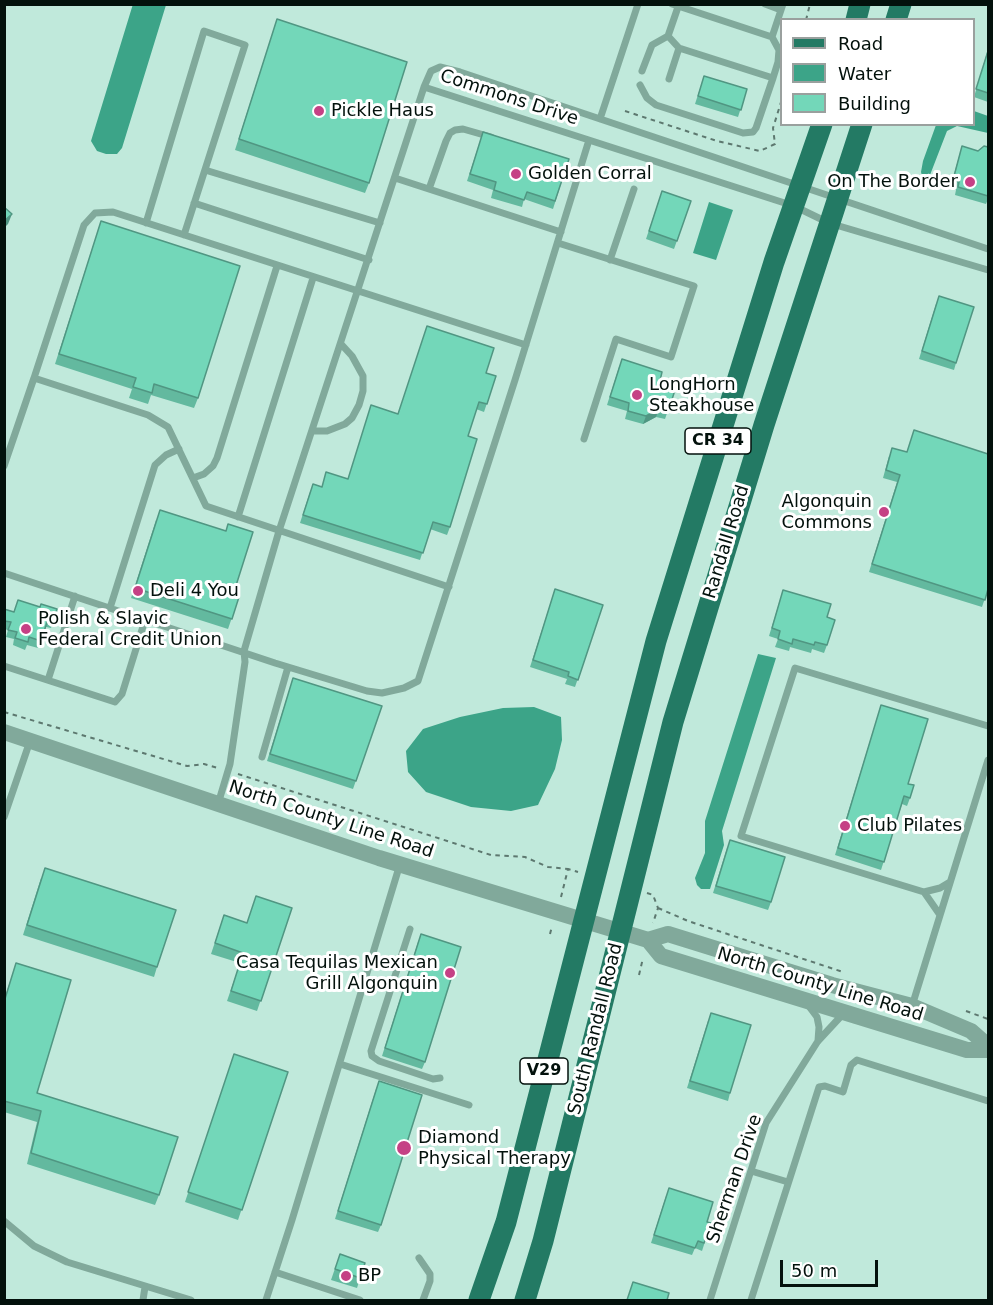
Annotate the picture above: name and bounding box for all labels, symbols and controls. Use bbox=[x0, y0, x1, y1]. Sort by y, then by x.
legend bbox=[780, 18, 975, 126]
text: Road bbox=[838, 33, 883, 54]
text: Water bbox=[838, 63, 891, 84]
street label: Commons Drive bbox=[437, 65, 581, 131]
text: Building bbox=[838, 93, 911, 114]
place label: Pickle Haus bbox=[331, 100, 434, 122]
marker: Pickle Haus bbox=[312, 104, 326, 118]
place label: Golden Corral bbox=[528, 163, 652, 185]
marker: Golden Corral bbox=[509, 167, 523, 181]
place label: On The Border bbox=[827, 171, 958, 193]
marker: On The Border bbox=[963, 175, 977, 189]
place label: LongHorn Steakhouse bbox=[649, 374, 754, 416]
marker: LongHorn Steakhouse bbox=[630, 388, 644, 402]
road number: CR 34 bbox=[685, 428, 751, 454]
street label: Randall Road bbox=[699, 482, 755, 602]
place label: Algonquin Commons bbox=[782, 491, 872, 534]
marker: Algonquin Commons bbox=[877, 505, 891, 519]
place label: Deli 4 You bbox=[150, 580, 239, 602]
marker: Deli 4 You bbox=[131, 584, 145, 598]
place label: Polish & Slavic Federal Credit Union bbox=[38, 608, 222, 650]
marker: Polish & Slavic Federal Credit Union bbox=[19, 622, 33, 636]
street label: North County Line Road bbox=[226, 777, 436, 863]
place label: Club Pilates bbox=[857, 815, 962, 837]
marker: Club Pilates bbox=[838, 819, 852, 833]
street label: South Randall Road bbox=[564, 941, 628, 1117]
street label: North County Line Road bbox=[714, 943, 926, 1027]
place label: Casa Tequilas Mexican Grill Algonquin bbox=[236, 952, 438, 994]
marker: Casa Tequilas Mexican Grill Algonquin bbox=[443, 966, 457, 980]
road number: V29 bbox=[520, 1058, 568, 1084]
street label: Sherman Drive bbox=[703, 1112, 767, 1246]
place label: Diamond Physical Therapy bbox=[418, 1127, 571, 1170]
marker: Diamond Physical Therapy bbox=[395, 1139, 413, 1157]
scale bar bbox=[783, 1248, 880, 1286]
text: 50 m bbox=[791, 1260, 837, 1281]
place label: BP bbox=[358, 1265, 381, 1287]
marker: BP bbox=[339, 1269, 353, 1283]

